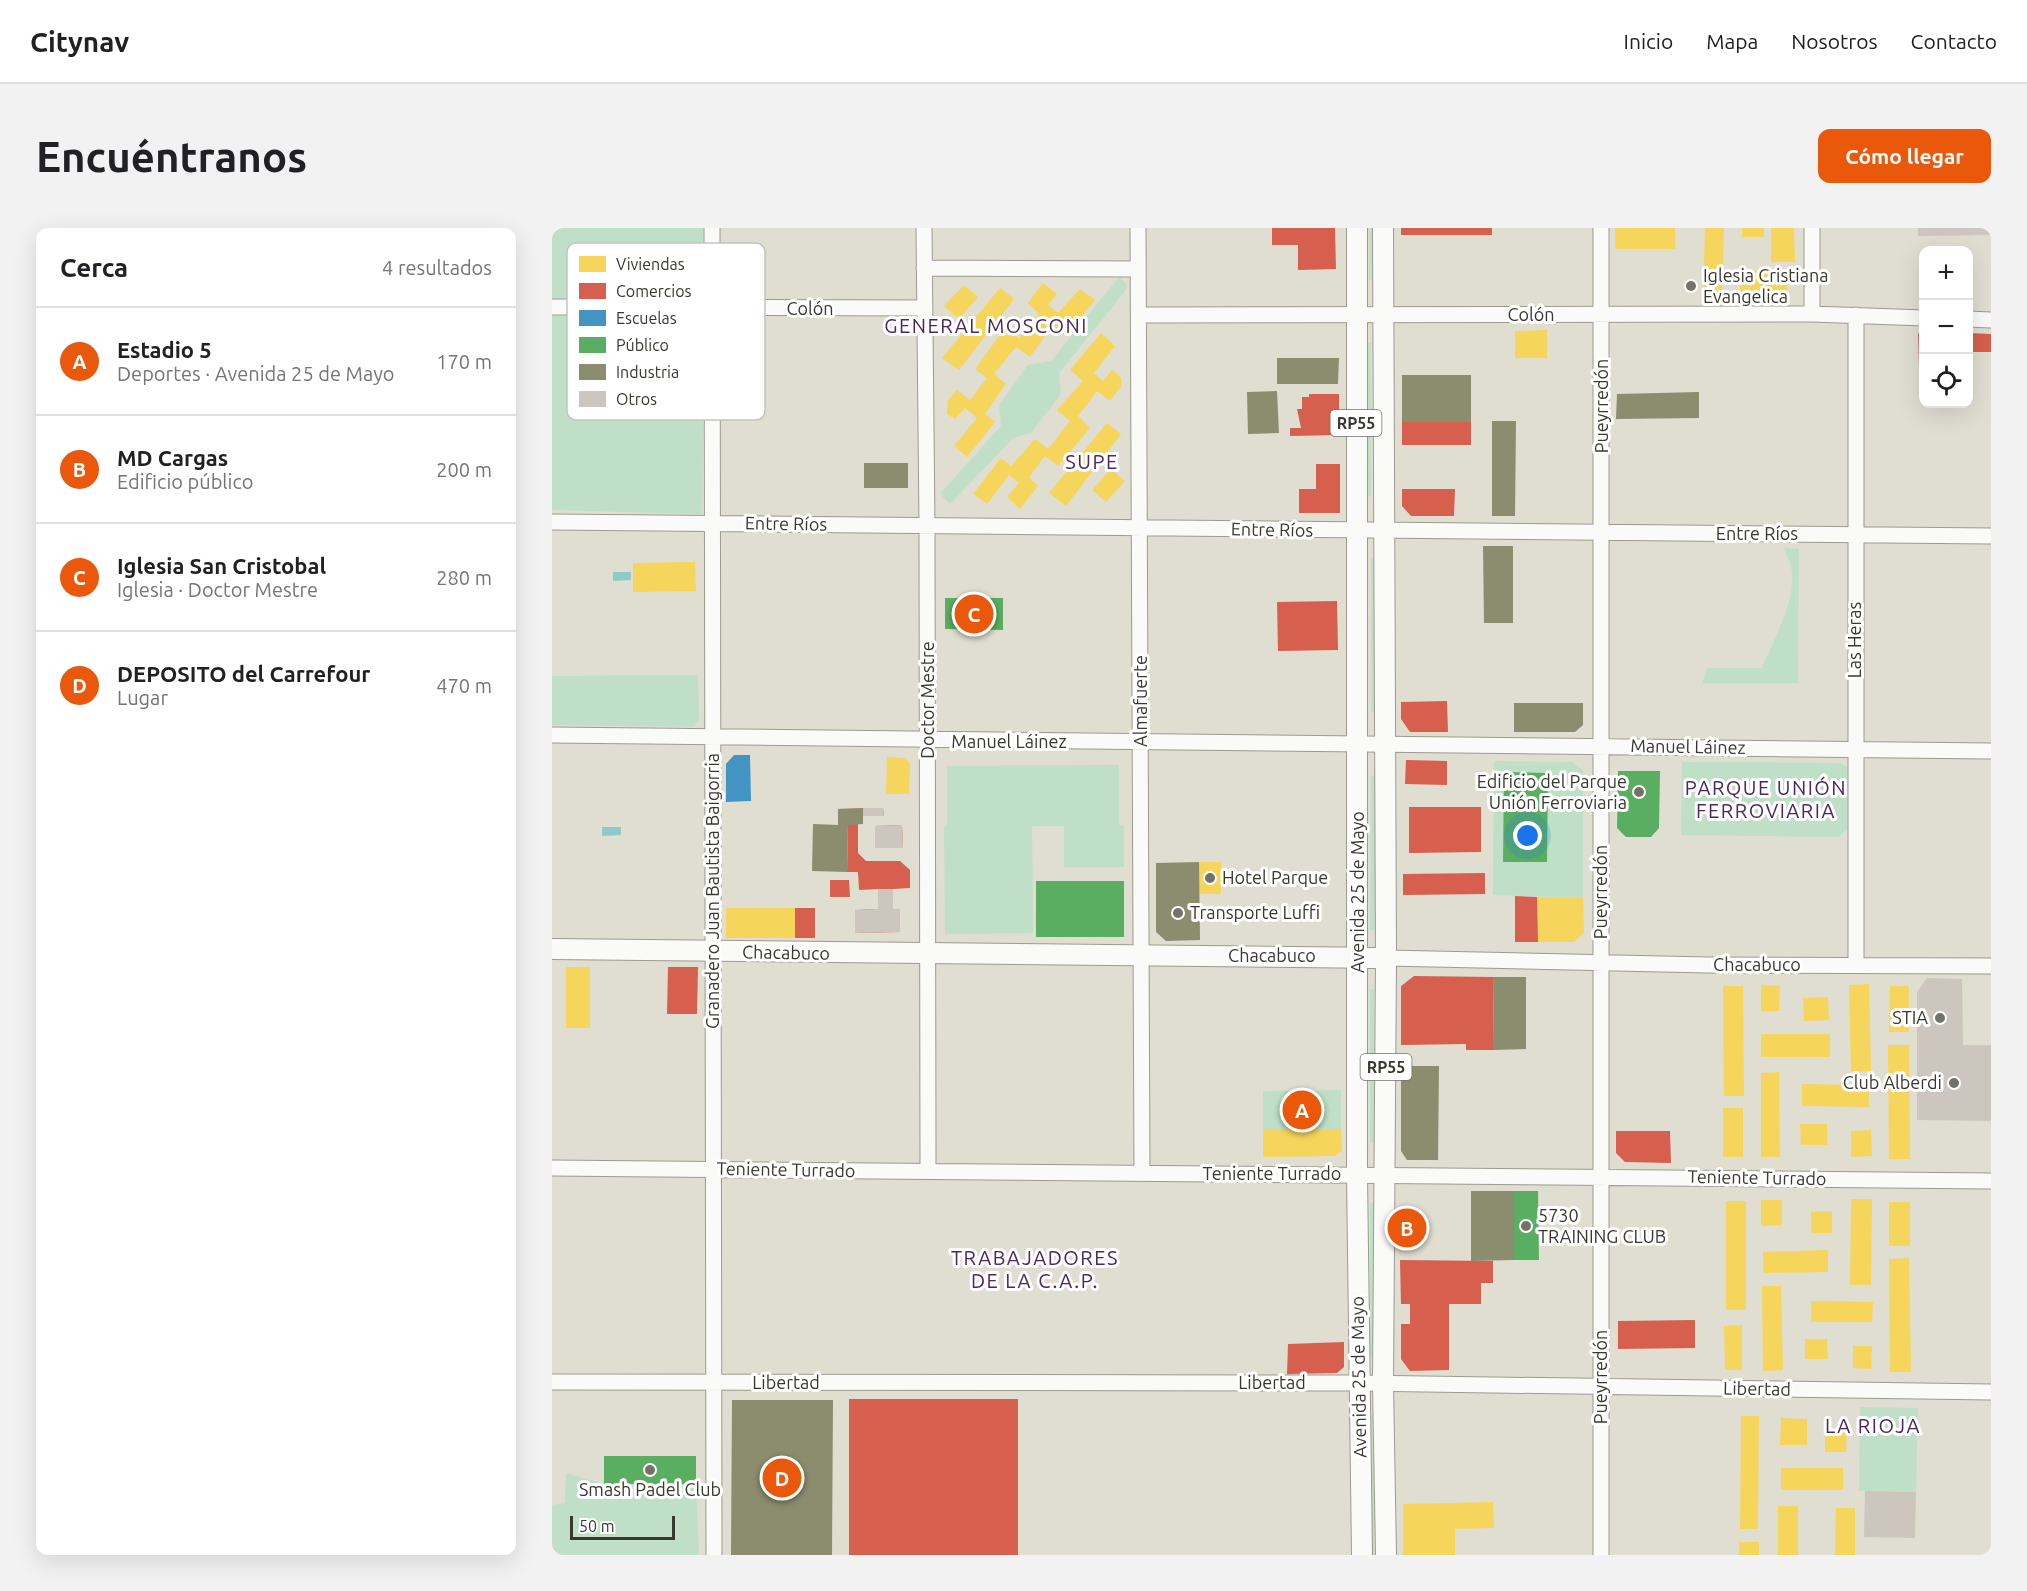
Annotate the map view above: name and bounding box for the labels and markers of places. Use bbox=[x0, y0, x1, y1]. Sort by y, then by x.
place label: Iglesia Cristiana Evangelica bbox=[1703, 265, 1828, 306]
marker: Iglesia Cristiana Evangelica bbox=[1684, 279, 1698, 293]
pin: C bbox=[954, 592, 994, 636]
place label: Edificio del Parque Unión Ferroviaria bbox=[1477, 771, 1627, 812]
marker: Edificio del Parque Unión Ferroviaria bbox=[1632, 785, 1646, 799]
place label: Hotel Parque bbox=[1222, 867, 1328, 887]
marker: Hotel Parque bbox=[1203, 871, 1217, 885]
place label: Transporte Luffi bbox=[1190, 902, 1320, 922]
marker: Transporte Luffi bbox=[1171, 906, 1185, 920]
place label: STIA bbox=[1892, 1007, 1928, 1027]
marker: STIA bbox=[1933, 1011, 1947, 1025]
place label: Club Alberdi bbox=[1843, 1072, 1942, 1092]
marker: Club Alberdi bbox=[1947, 1076, 1961, 1090]
pin: A bbox=[1282, 1088, 1322, 1132]
place label: 5730 TRAINING CLUB bbox=[1538, 1205, 1666, 1246]
pin: B bbox=[1388, 1206, 1426, 1250]
marker: 5730 TRAINING CLUB bbox=[1519, 1219, 1533, 1233]
pin: D bbox=[762, 1456, 802, 1500]
marker: Smash Padel Club bbox=[643, 1463, 657, 1477]
place label: Smash Padel Club bbox=[579, 1479, 721, 1499]

